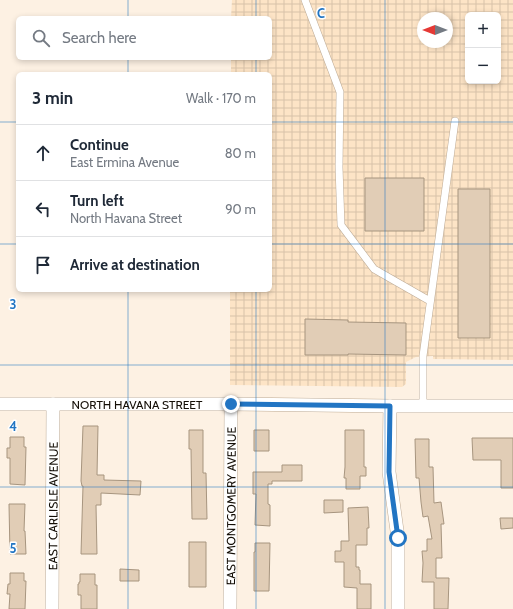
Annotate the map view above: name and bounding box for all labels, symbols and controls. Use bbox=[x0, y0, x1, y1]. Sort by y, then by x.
text: C bbox=[317, 5, 325, 21]
north arrow bbox=[417, 12, 453, 48]
map controls bbox=[465, 12, 501, 84]
button: + bbox=[465, 12, 501, 48]
search box bbox=[16, 16, 272, 60]
icon: search bbox=[30, 27, 52, 49]
text: Search here bbox=[62, 29, 137, 47]
button: − bbox=[465, 48, 501, 84]
text: 3 min bbox=[32, 88, 73, 108]
text: Walk · 170 m bbox=[186, 90, 256, 106]
text: Continue bbox=[70, 136, 129, 154]
icon: ahead bbox=[32, 142, 54, 164]
text: 80 m bbox=[225, 145, 256, 161]
text: East Ermina Avenue bbox=[70, 154, 179, 170]
text: Turn left bbox=[70, 192, 124, 210]
icon: left bbox=[32, 198, 54, 220]
text: 90 m bbox=[225, 201, 256, 217]
text: North Havana Street bbox=[70, 210, 182, 226]
icon: arrive bbox=[32, 254, 54, 276]
text: Arrive at destination bbox=[70, 256, 200, 274]
text: 3 bbox=[9, 296, 17, 312]
route end bbox=[222, 395, 240, 413]
street label: NORTH HAVANA STREET bbox=[72, 397, 203, 412]
text: 4 bbox=[9, 418, 17, 434]
street label: EAST MONTGOMERY AVENUE bbox=[223, 426, 238, 585]
street label: EAST CARLISLE AVENUE bbox=[45, 441, 60, 570]
route start bbox=[389, 529, 407, 547]
text: 5 bbox=[10, 540, 17, 556]

